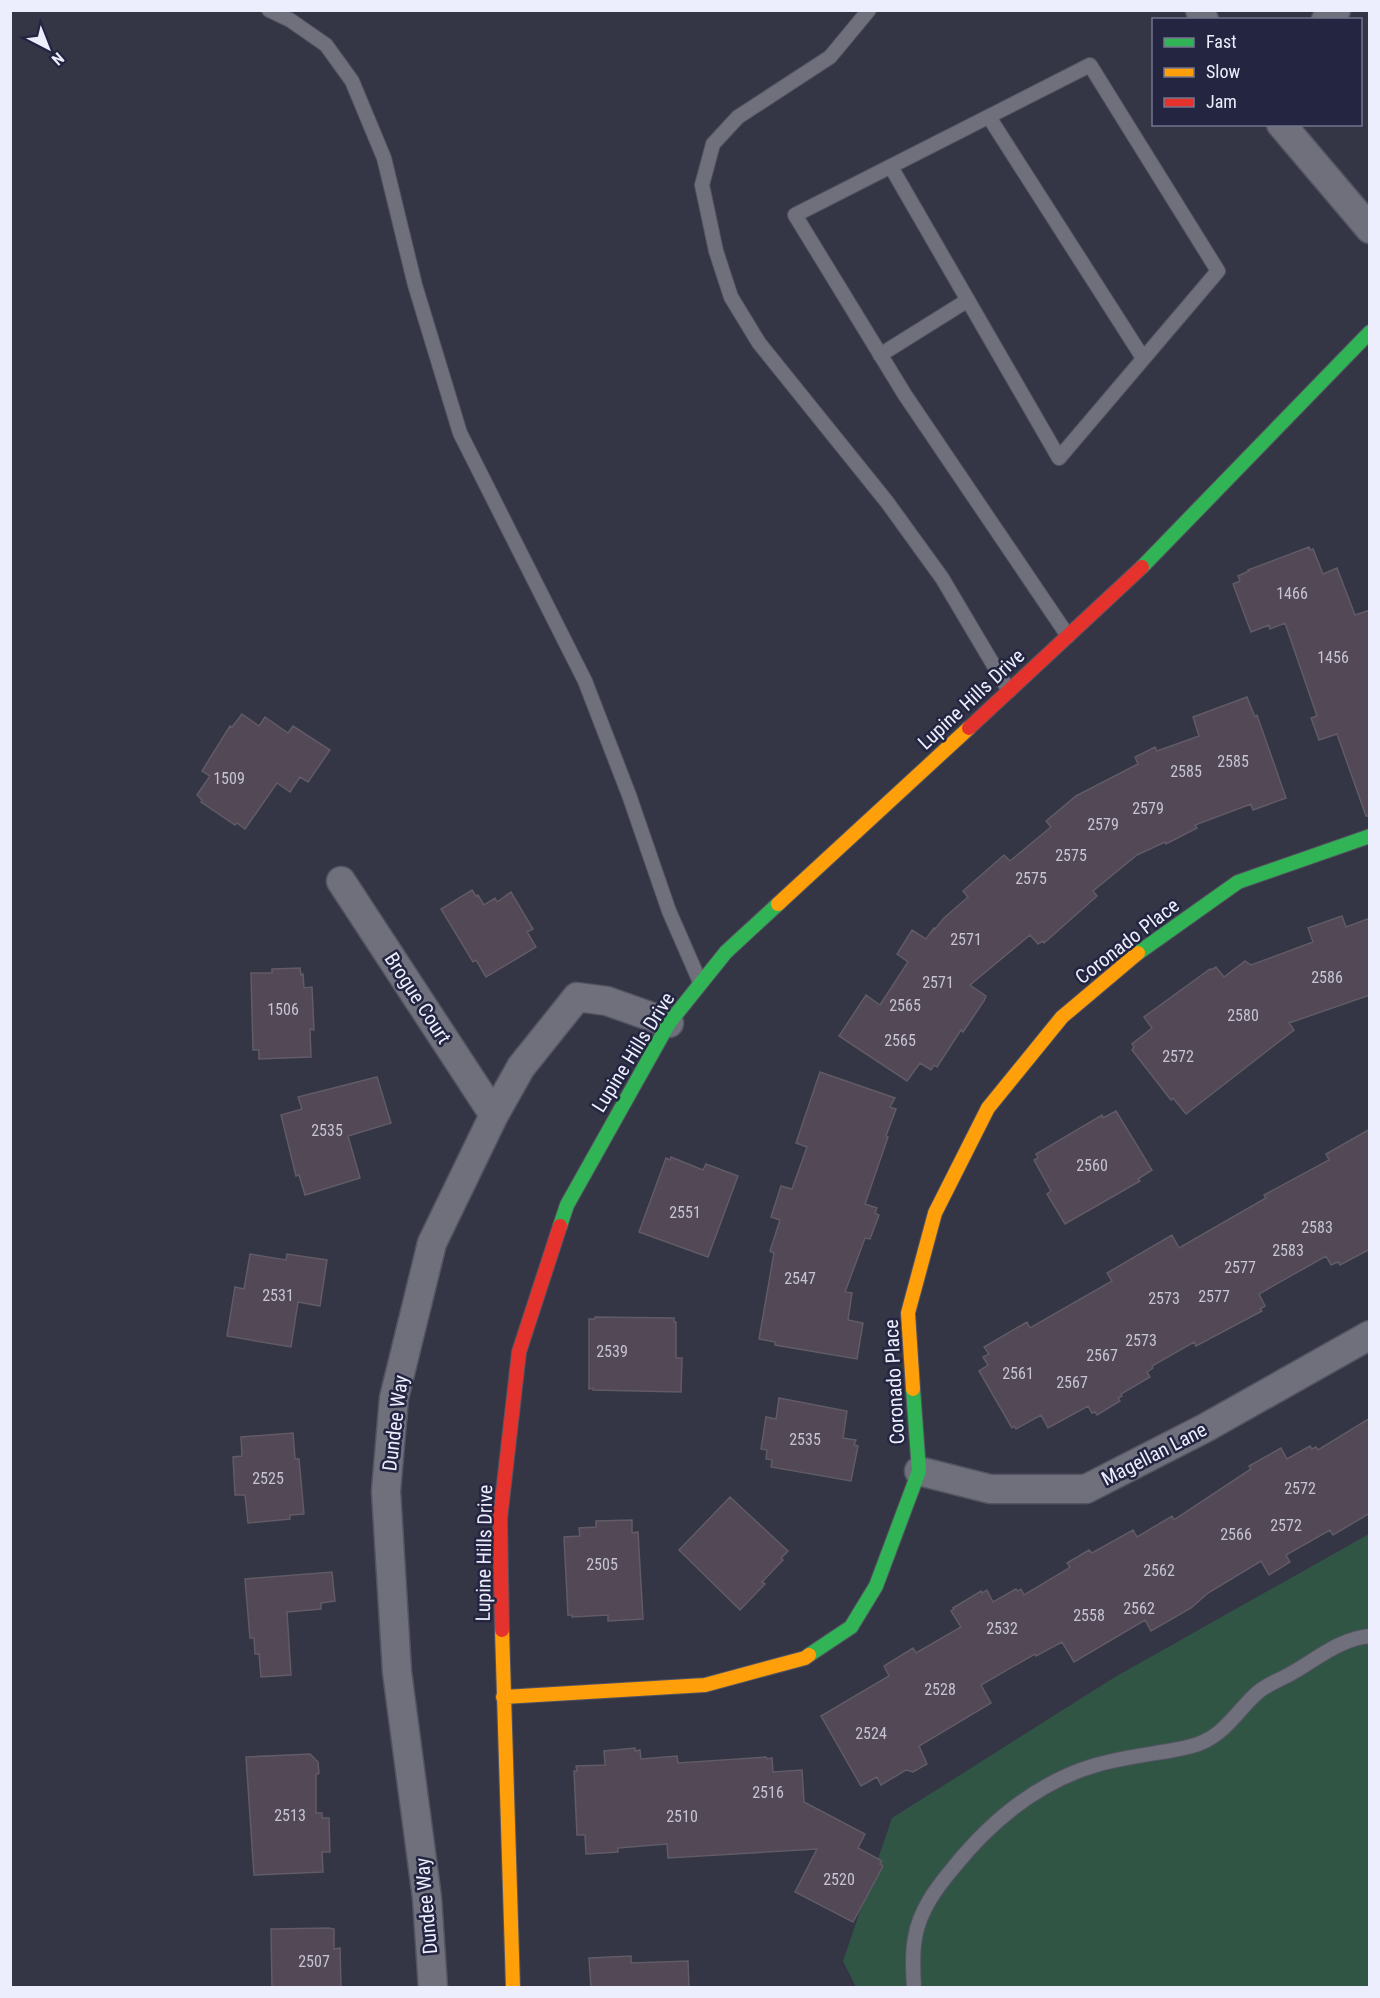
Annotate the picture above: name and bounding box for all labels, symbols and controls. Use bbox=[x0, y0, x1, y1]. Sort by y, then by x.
north arrow bbox=[18, 18, 78, 78]
legend bbox=[1152, 18, 1362, 126]
text: Fast bbox=[1206, 31, 1237, 52]
text: N bbox=[48, 48, 68, 69]
text: Slow bbox=[1206, 61, 1241, 82]
text: Jam bbox=[1206, 91, 1237, 112]
house number: 1466 bbox=[1276, 584, 1308, 603]
street label: Lupine Hills Drive bbox=[913, 644, 1029, 754]
house number: 1456 bbox=[1317, 648, 1349, 667]
house number: 2585 bbox=[1217, 752, 1249, 771]
house number: 2585 bbox=[1170, 762, 1202, 781]
house number: 1509 bbox=[213, 769, 245, 788]
house number: 2579 bbox=[1132, 799, 1164, 818]
house number: 2579 bbox=[1087, 815, 1119, 834]
house number: 2575 bbox=[1055, 846, 1087, 865]
house number: 2575 bbox=[1015, 869, 1047, 888]
street label: Coronado Place bbox=[1070, 893, 1184, 989]
house number: 2571 bbox=[950, 930, 982, 949]
street label: Brogue Court bbox=[380, 948, 456, 1048]
house number: 2586 bbox=[1311, 968, 1343, 987]
house number: 2571 bbox=[922, 973, 954, 992]
street label: Lupine Hills Drive bbox=[587, 988, 679, 1116]
house number: 2565 bbox=[889, 996, 921, 1015]
house number: 1506 bbox=[267, 1000, 299, 1019]
house number: 2580 bbox=[1227, 1006, 1259, 1025]
house number: 2565 bbox=[884, 1031, 916, 1050]
house number: 2572 bbox=[1162, 1047, 1194, 1066]
house number: 2535 bbox=[311, 1121, 343, 1140]
house number: 2560 bbox=[1076, 1156, 1108, 1175]
house number: 2551 bbox=[669, 1203, 701, 1222]
house number: 2583 bbox=[1301, 1218, 1333, 1237]
house number: 2583 bbox=[1272, 1241, 1304, 1260]
house number: 2577 bbox=[1224, 1258, 1256, 1277]
house number: 2547 bbox=[784, 1269, 816, 1288]
house number: 2531 bbox=[262, 1286, 294, 1305]
house number: 2577 bbox=[1198, 1287, 1230, 1306]
house number: 2573 bbox=[1148, 1289, 1180, 1308]
street label: Coronado Place bbox=[879, 1319, 909, 1445]
house number: 2573 bbox=[1125, 1331, 1157, 1350]
house number: 2539 bbox=[596, 1342, 628, 1361]
house number: 2567 bbox=[1086, 1346, 1118, 1365]
house number: 2561 bbox=[1002, 1364, 1034, 1383]
house number: 2567 bbox=[1056, 1373, 1088, 1392]
street label: Dundee Way bbox=[377, 1374, 413, 1472]
street label: Magellan Lane bbox=[1097, 1417, 1211, 1491]
house number: 2535 bbox=[789, 1430, 821, 1449]
house number: 2525 bbox=[252, 1469, 284, 1488]
house number: 2572 bbox=[1284, 1479, 1316, 1498]
street label: Lupine Hills Drive bbox=[471, 1484, 497, 1622]
house number: 2572 bbox=[1270, 1516, 1302, 1535]
house number: 2566 bbox=[1220, 1525, 1252, 1544]
house number: 2505 bbox=[586, 1555, 618, 1574]
house number: 2562 bbox=[1143, 1561, 1175, 1580]
house number: 2562 bbox=[1123, 1599, 1155, 1618]
house number: 2558 bbox=[1073, 1606, 1105, 1625]
house number: 2532 bbox=[986, 1619, 1018, 1638]
house number: 2528 bbox=[924, 1680, 956, 1699]
house number: 2524 bbox=[855, 1724, 887, 1743]
house number: 2516 bbox=[752, 1783, 784, 1802]
house number: 2513 bbox=[274, 1806, 306, 1825]
house number: 2510 bbox=[666, 1807, 698, 1826]
street label: Dundee Way bbox=[410, 1857, 442, 1955]
house number: 2520 bbox=[823, 1870, 855, 1889]
house number: 2507 bbox=[298, 1952, 330, 1971]

